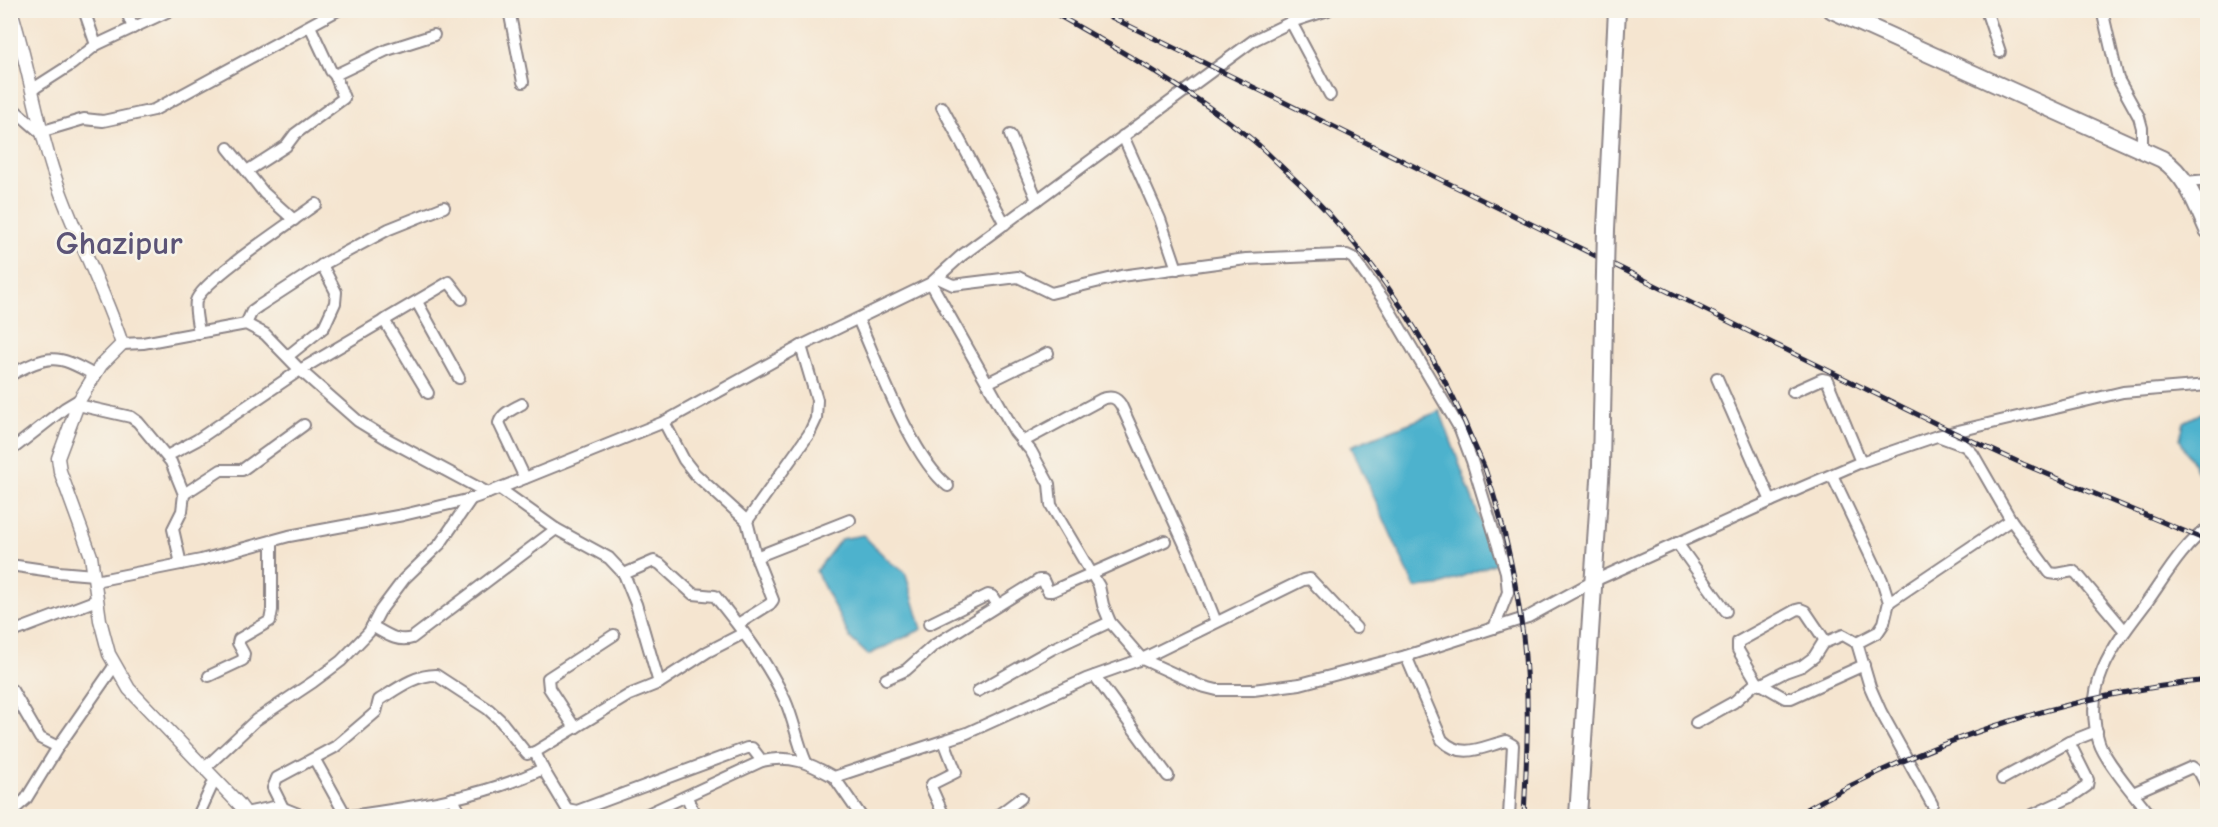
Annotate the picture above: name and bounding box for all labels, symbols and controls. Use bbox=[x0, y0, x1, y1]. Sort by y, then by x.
district label: Ghazipur bbox=[55, 224, 183, 262]

